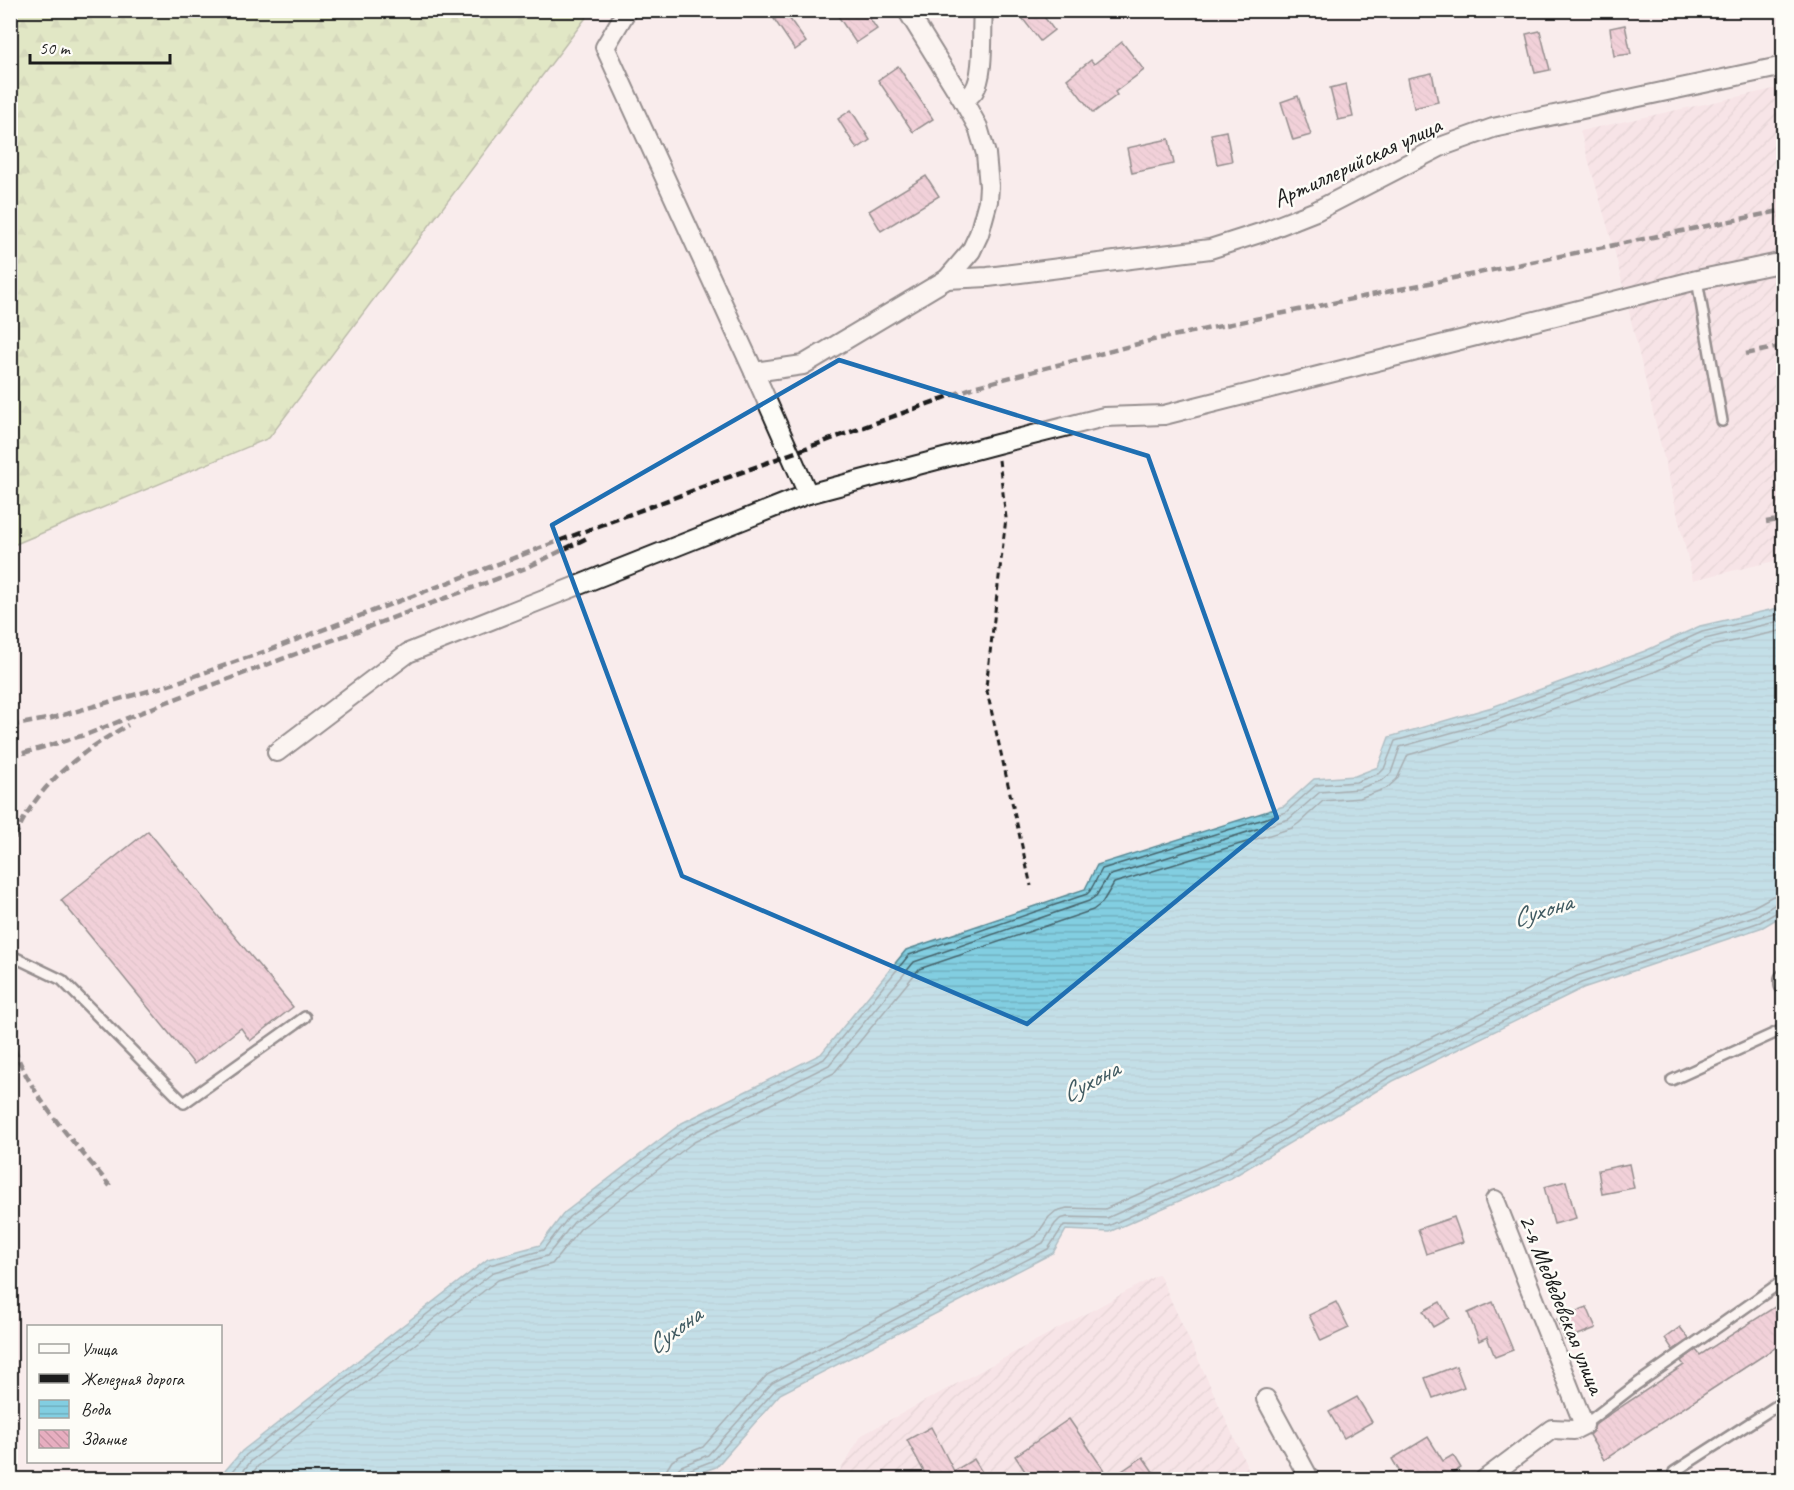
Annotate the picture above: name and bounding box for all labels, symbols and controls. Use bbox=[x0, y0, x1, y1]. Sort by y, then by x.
scale bar bbox=[30, 27, 170, 65]
text: 50 m bbox=[39, 37, 72, 59]
street label: Артиллерийская улица bbox=[1268, 109, 1447, 214]
water label: Сухона bbox=[1508, 884, 1579, 935]
water label: Сухона bbox=[1055, 1051, 1128, 1110]
street label: 2-я Медведевская улица bbox=[1512, 1210, 1613, 1400]
water label: Сухона bbox=[640, 1297, 711, 1361]
legend bbox=[27, 1325, 222, 1463]
text: Улица bbox=[81, 1338, 118, 1360]
text: Железная дорога bbox=[81, 1368, 185, 1391]
text: Вода bbox=[81, 1398, 112, 1420]
text: Здание bbox=[81, 1428, 127, 1450]

